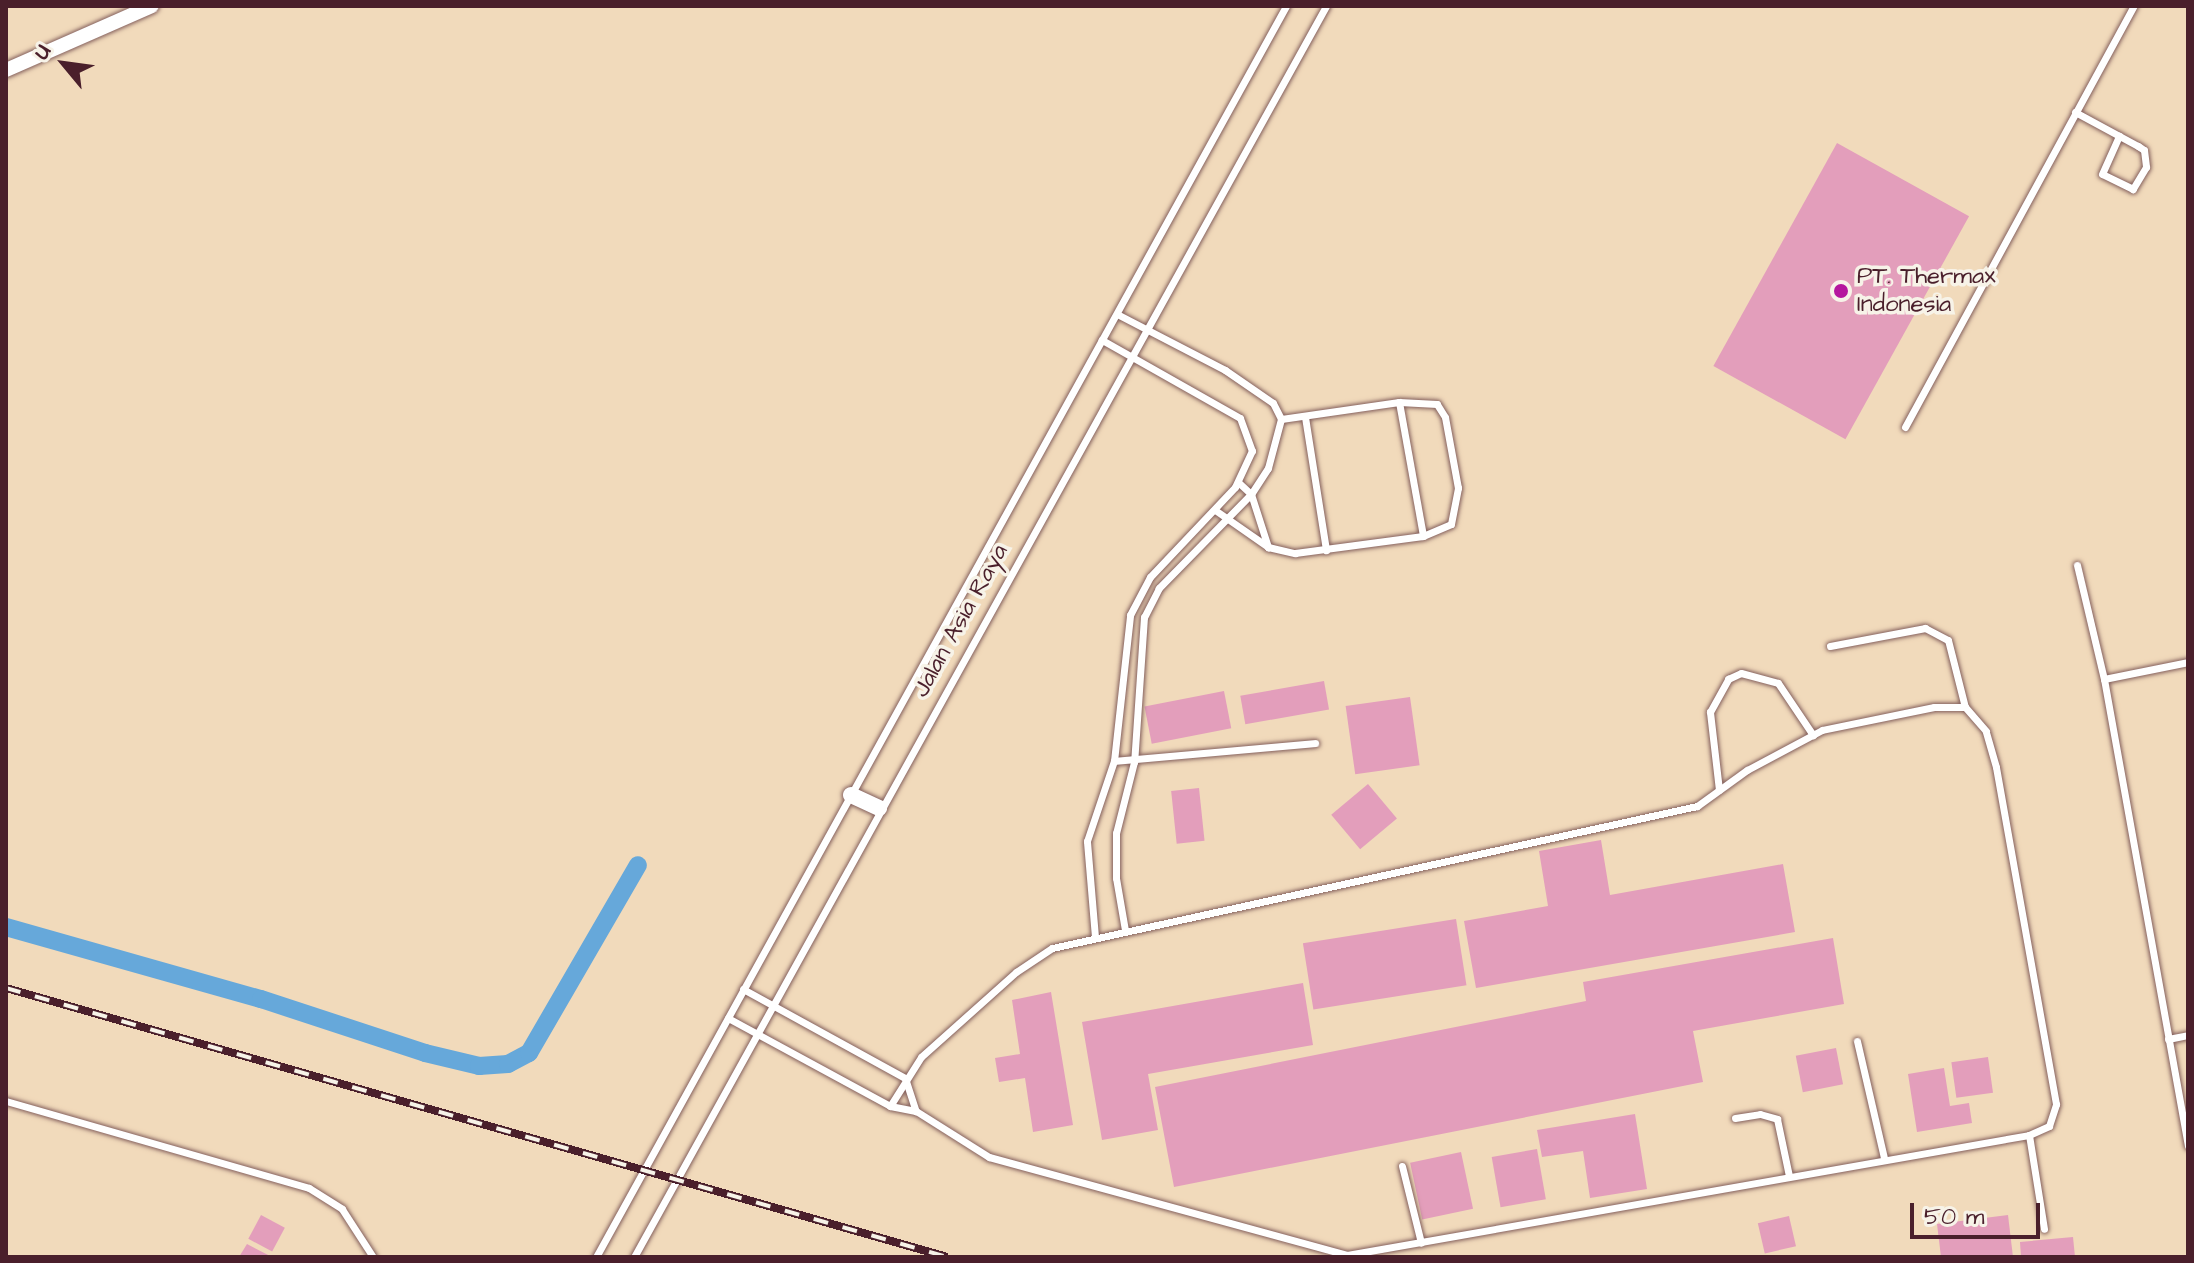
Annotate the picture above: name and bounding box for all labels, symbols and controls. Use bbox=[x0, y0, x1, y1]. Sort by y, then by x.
north arrow bbox=[24, 24, 104, 104]
text: U bbox=[26, 39, 59, 65]
place label: PT. Thermax Indonesia bbox=[1857, 263, 1995, 319]
marker: PT. Thermax Indonesia bbox=[1832, 282, 1850, 300]
street label: Jalan Asia Raya bbox=[907, 540, 1015, 702]
scale bar bbox=[1914, 1187, 2044, 1237]
text: 50 m bbox=[1924, 1200, 1984, 1234]

